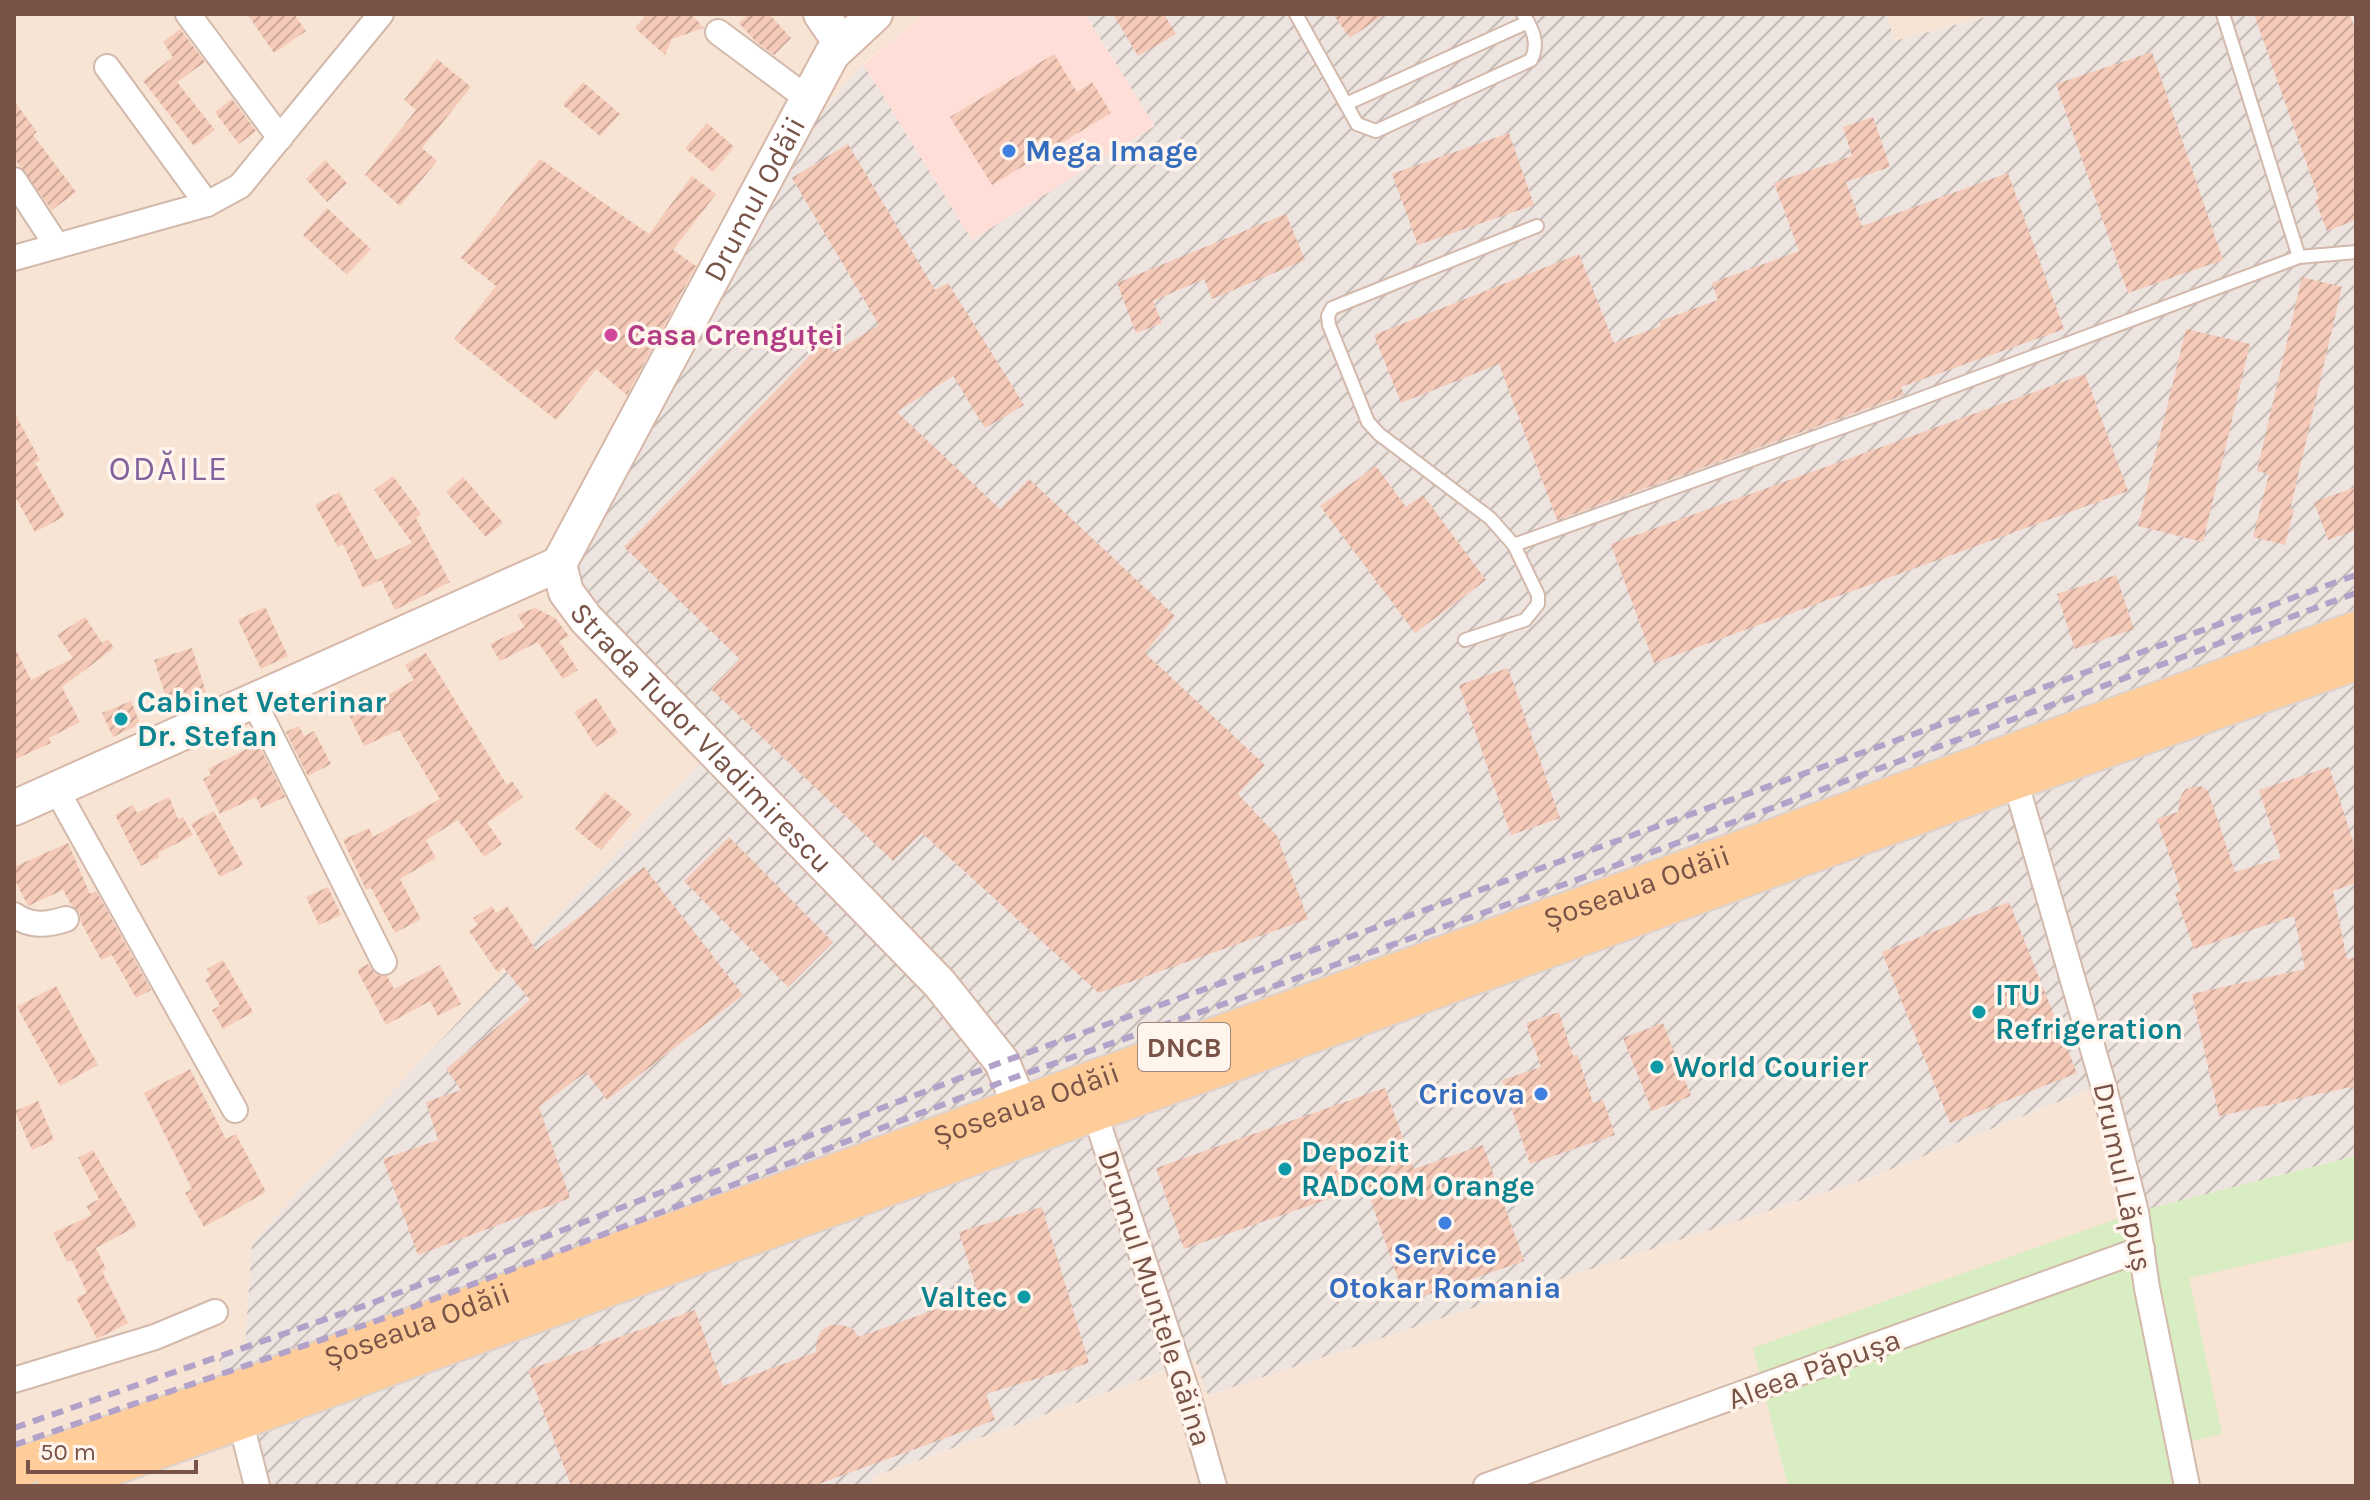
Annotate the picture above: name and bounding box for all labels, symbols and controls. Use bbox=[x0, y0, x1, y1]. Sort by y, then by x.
street label: Drumul Odăii bbox=[696, 110, 813, 288]
place label: Mega Image bbox=[1025, 133, 1198, 169]
marker: Mega Image bbox=[1000, 142, 1018, 160]
place label: Casa Crenguței bbox=[627, 317, 844, 353]
marker: Casa Crenguței bbox=[602, 326, 620, 344]
district label: ODĂILE bbox=[109, 449, 229, 489]
street label: Strada Tudor Vladimirescu bbox=[562, 596, 840, 881]
place label: Cabinet Veterinar Dr. Stefan bbox=[137, 684, 386, 754]
marker: Cabinet Veterinar Dr. Stefan bbox=[112, 710, 130, 728]
street label: Șoseaua Odăii bbox=[1538, 837, 1735, 936]
place label: ITU Refrigeration bbox=[1995, 977, 2183, 1047]
marker: ITU Refrigeration bbox=[1970, 1003, 1988, 1021]
road number: DNCB bbox=[1138, 1023, 1230, 1071]
place label: World Courier bbox=[1673, 1049, 1868, 1085]
street label: Șoseaua Odăii bbox=[928, 1054, 1124, 1154]
marker: World Courier bbox=[1648, 1058, 1666, 1076]
place label: Cricova bbox=[1418, 1076, 1525, 1112]
street label: Drumul Lăpuș bbox=[2085, 1079, 2161, 1275]
marker: Cricova bbox=[1532, 1085, 1550, 1103]
place label: Depozit RADCOM Orange bbox=[1301, 1134, 1535, 1204]
street label: Drumul Muntele Găina bbox=[1090, 1145, 1220, 1451]
marker: Depozit RADCOM Orange bbox=[1276, 1160, 1294, 1178]
marker: Service Otokar Romania bbox=[1436, 1214, 1454, 1232]
place label: Service Otokar Romania bbox=[1329, 1236, 1561, 1306]
street label: Șoseaua Odăii bbox=[319, 1275, 515, 1375]
place label: Valtec bbox=[921, 1279, 1008, 1315]
marker: Valtec bbox=[1015, 1288, 1033, 1306]
street label: Aleea Păpușa bbox=[1723, 1321, 1905, 1417]
scale bar bbox=[28, 1424, 196, 1474]
text: 50 m bbox=[40, 1438, 96, 1466]

